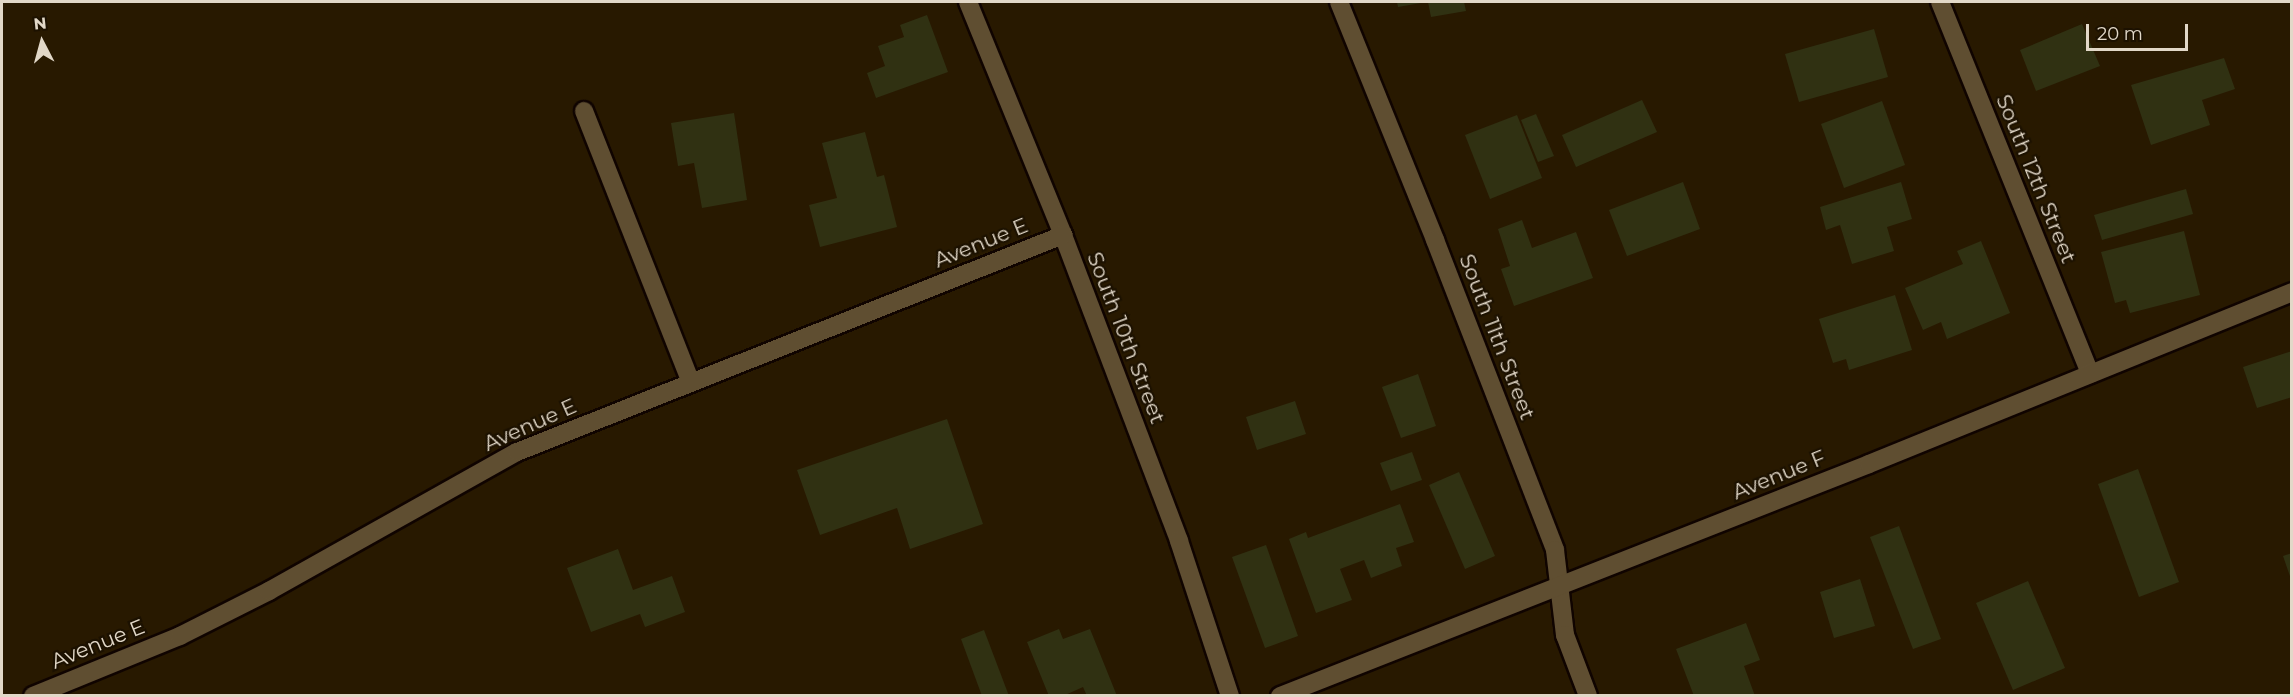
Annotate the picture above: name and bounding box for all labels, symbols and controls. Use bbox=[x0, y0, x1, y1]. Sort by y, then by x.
north arrow bbox=[12, 12, 72, 72]
scale bar bbox=[2089, 12, 2191, 50]
text: N bbox=[33, 13, 47, 34]
text: 20 m bbox=[2097, 23, 2143, 45]
street label: South 12th Street bbox=[1991, 91, 2081, 267]
street label: Avenue E bbox=[930, 213, 1032, 273]
street label: South 10th Street bbox=[1082, 249, 1170, 427]
street label: South 11th Street bbox=[1454, 251, 1540, 423]
street label: Avenue E bbox=[480, 393, 580, 457]
street label: Avenue F bbox=[1729, 445, 1829, 505]
street label: Avenue E bbox=[47, 614, 149, 674]

